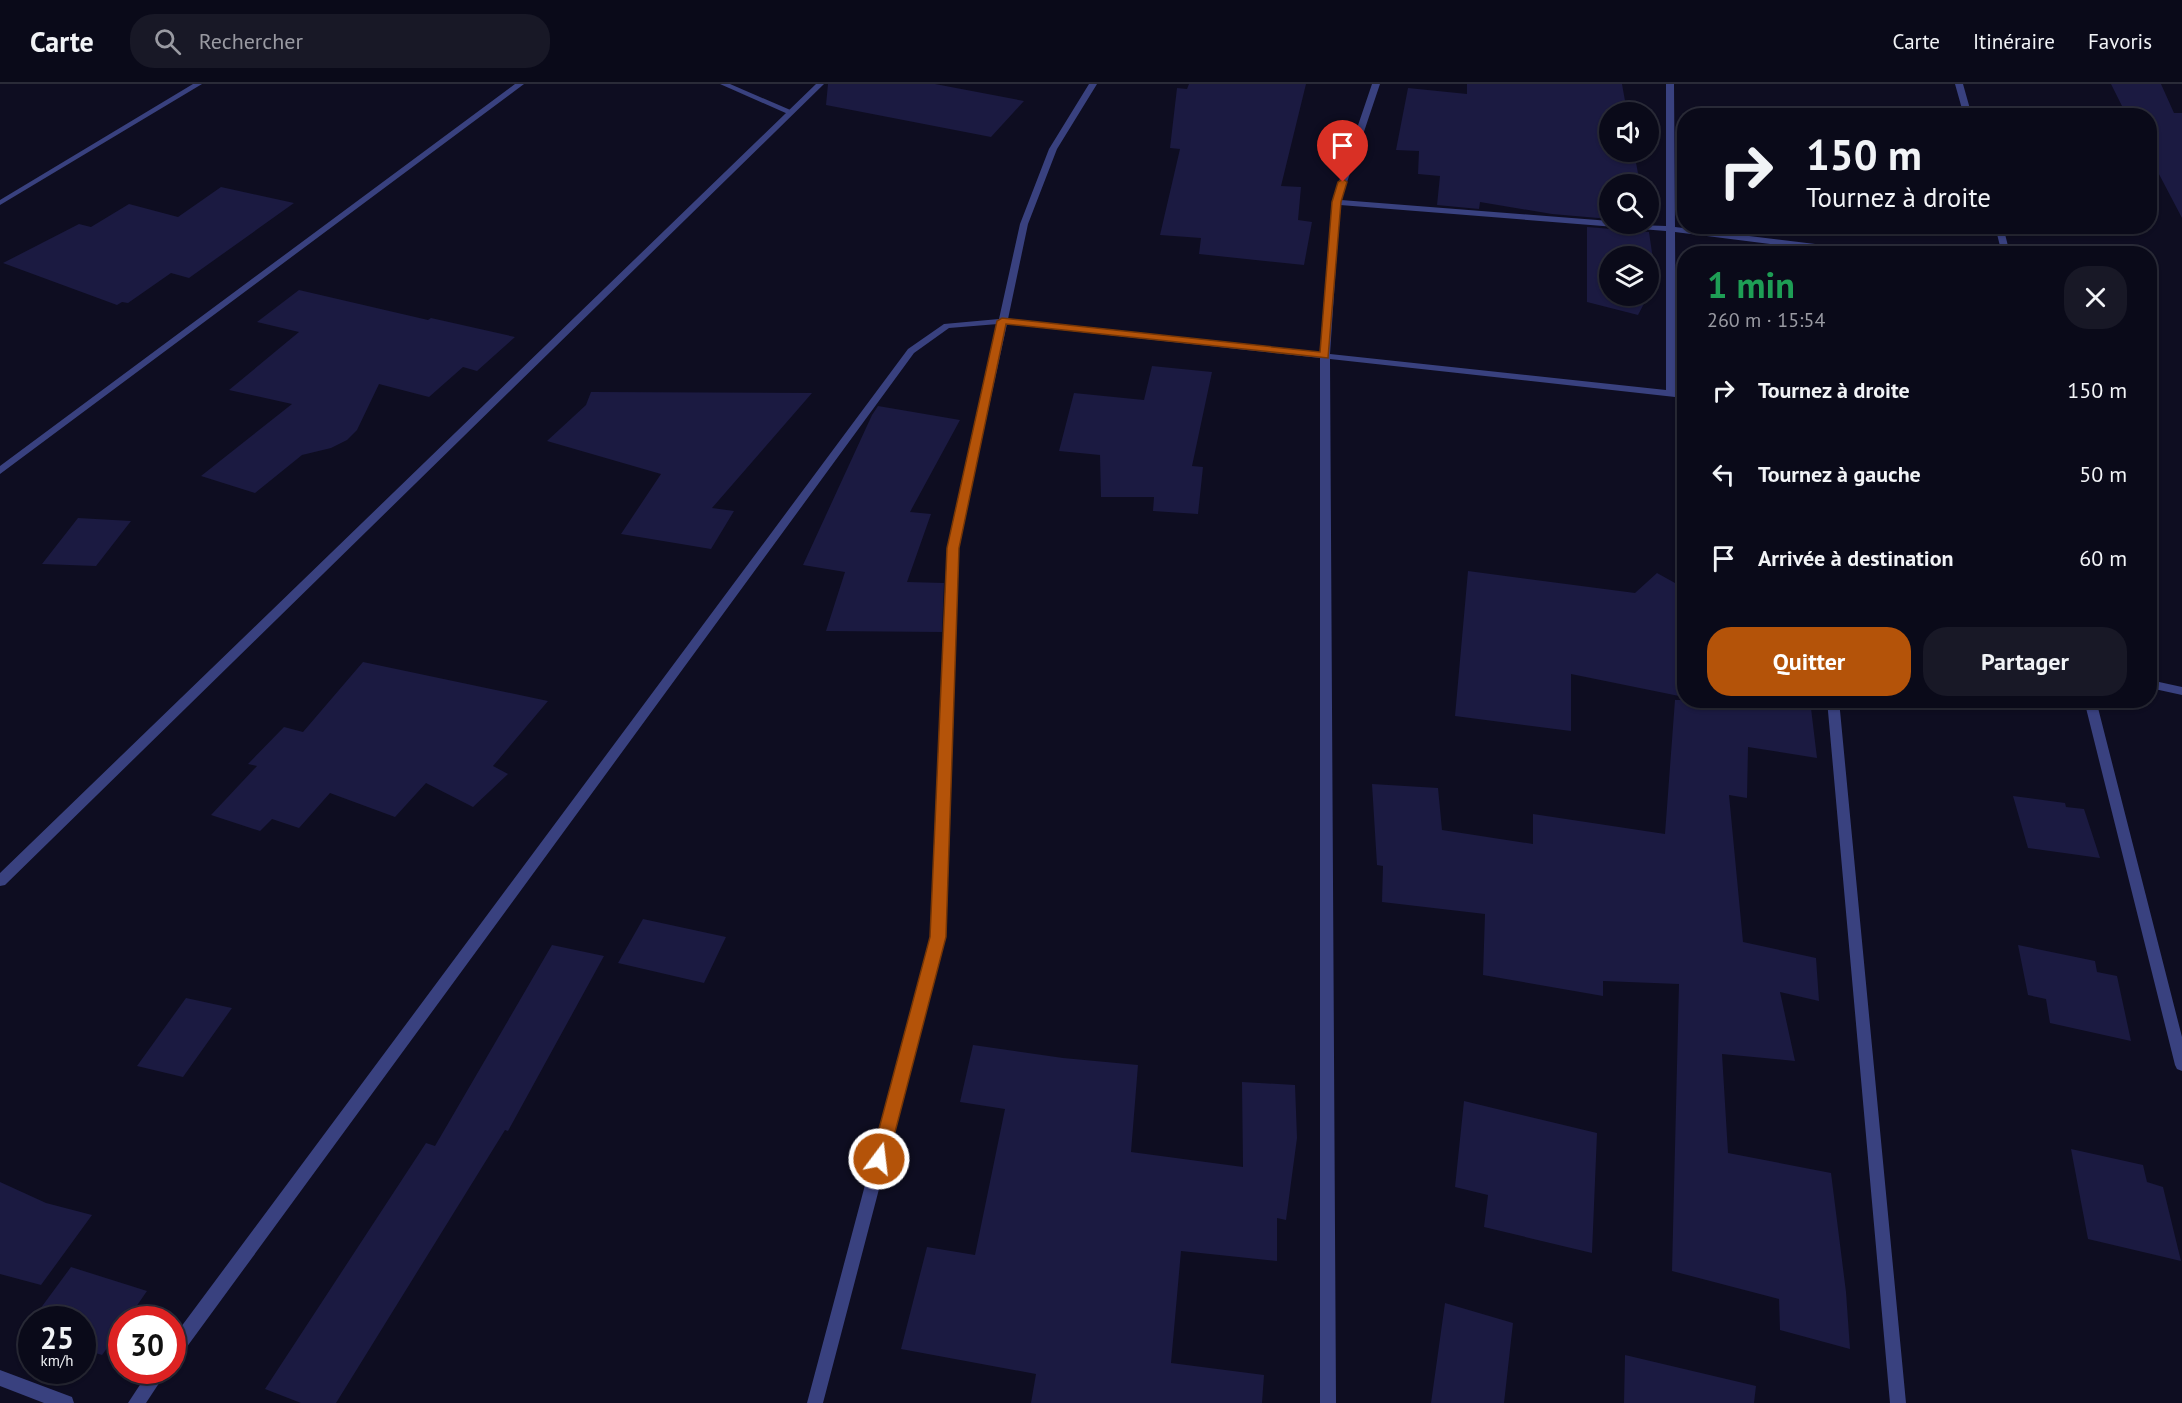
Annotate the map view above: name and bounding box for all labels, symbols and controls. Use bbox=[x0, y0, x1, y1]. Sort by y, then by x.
search box bbox=[130, 14, 550, 68]
text: Carte bbox=[30, 23, 94, 60]
icon: search bbox=[151, 25, 184, 58]
text: Rechercher bbox=[199, 27, 303, 55]
text: Carte bbox=[1893, 28, 1940, 55]
text: Itinéraire bbox=[1973, 28, 2055, 55]
text: Favoris bbox=[2088, 28, 2152, 55]
map controls bbox=[1599, 102, 1659, 306]
button: sound bbox=[1599, 102, 1659, 162]
pin bbox=[1317, 120, 1368, 182]
text: 150 m bbox=[1806, 127, 1922, 182]
icon: arrive bbox=[1326, 129, 1359, 162]
icon: right bbox=[1707, 132, 1785, 210]
button: search bbox=[1599, 174, 1659, 234]
text: Tournez à droite bbox=[1806, 180, 1991, 214]
button: layers bbox=[1599, 246, 1659, 306]
text: 1 min bbox=[1707, 261, 1795, 308]
button: close bbox=[2064, 266, 2127, 329]
text: 260 m · 15:54 bbox=[1707, 307, 1825, 333]
icon: right bbox=[1707, 374, 1740, 407]
text: Tournez à droite bbox=[1758, 376, 1910, 404]
text: 150 m bbox=[2067, 376, 2127, 404]
icon: left bbox=[1707, 458, 1740, 491]
text: Tournez à gauche bbox=[1758, 460, 1921, 488]
text: 50 m bbox=[2079, 460, 2127, 488]
icon: arrive bbox=[1707, 542, 1740, 575]
text: Arrivée à destination bbox=[1758, 544, 1954, 572]
text: 60 m bbox=[2079, 544, 2127, 572]
button: Quitter bbox=[1707, 627, 1911, 696]
button: Partager bbox=[1923, 627, 2127, 696]
position arrow bbox=[847, 1127, 911, 1191]
speed limit sign: 30 bbox=[108, 1306, 186, 1384]
text: 25 bbox=[40, 1318, 74, 1357]
text: km/h bbox=[41, 1351, 73, 1370]

